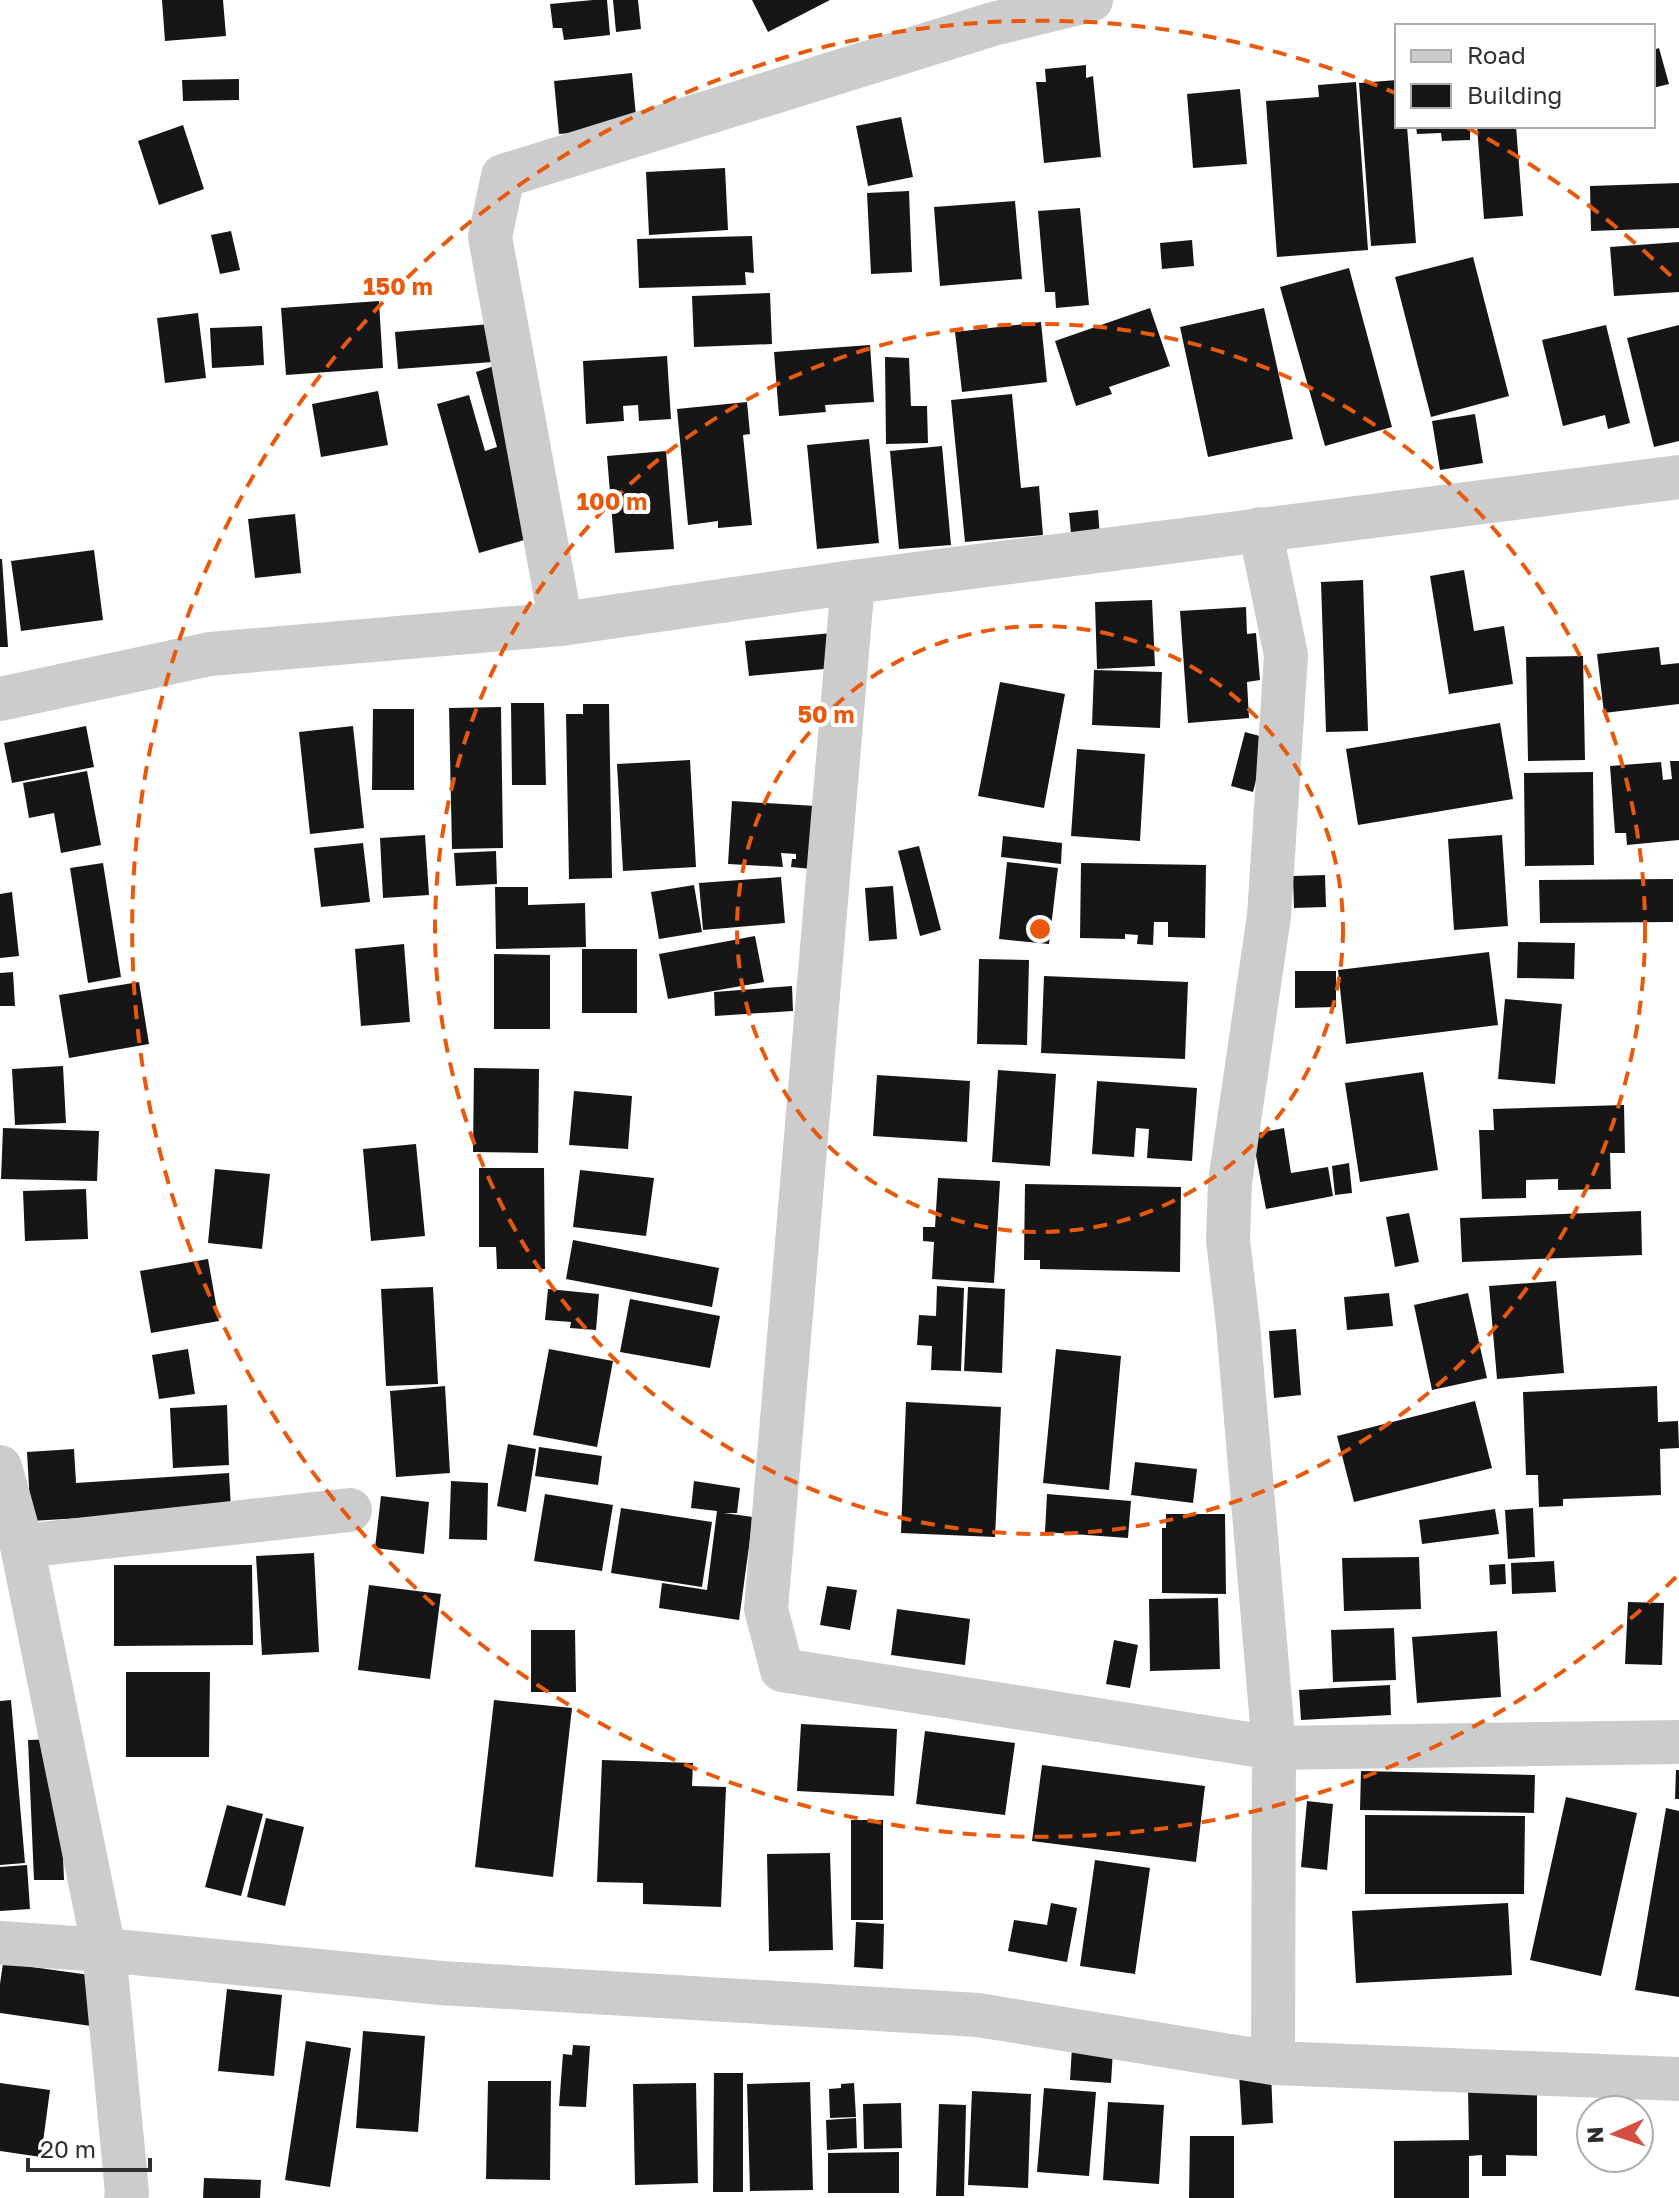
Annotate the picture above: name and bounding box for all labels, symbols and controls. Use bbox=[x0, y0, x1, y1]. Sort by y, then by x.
legend bbox=[1395, 24, 1655, 128]
text: Road bbox=[1467, 40, 1526, 69]
text: Building bbox=[1467, 80, 1562, 109]
text: 150 m bbox=[363, 271, 433, 300]
text: 100 m bbox=[577, 486, 647, 515]
text: 50 m bbox=[797, 699, 855, 728]
centre of rings bbox=[1026, 915, 1054, 943]
north arrow bbox=[1575, 2094, 1655, 2174]
scale bar bbox=[28, 2122, 150, 2172]
text: N bbox=[1581, 2126, 1608, 2144]
text: 20 m bbox=[40, 2134, 96, 2163]

